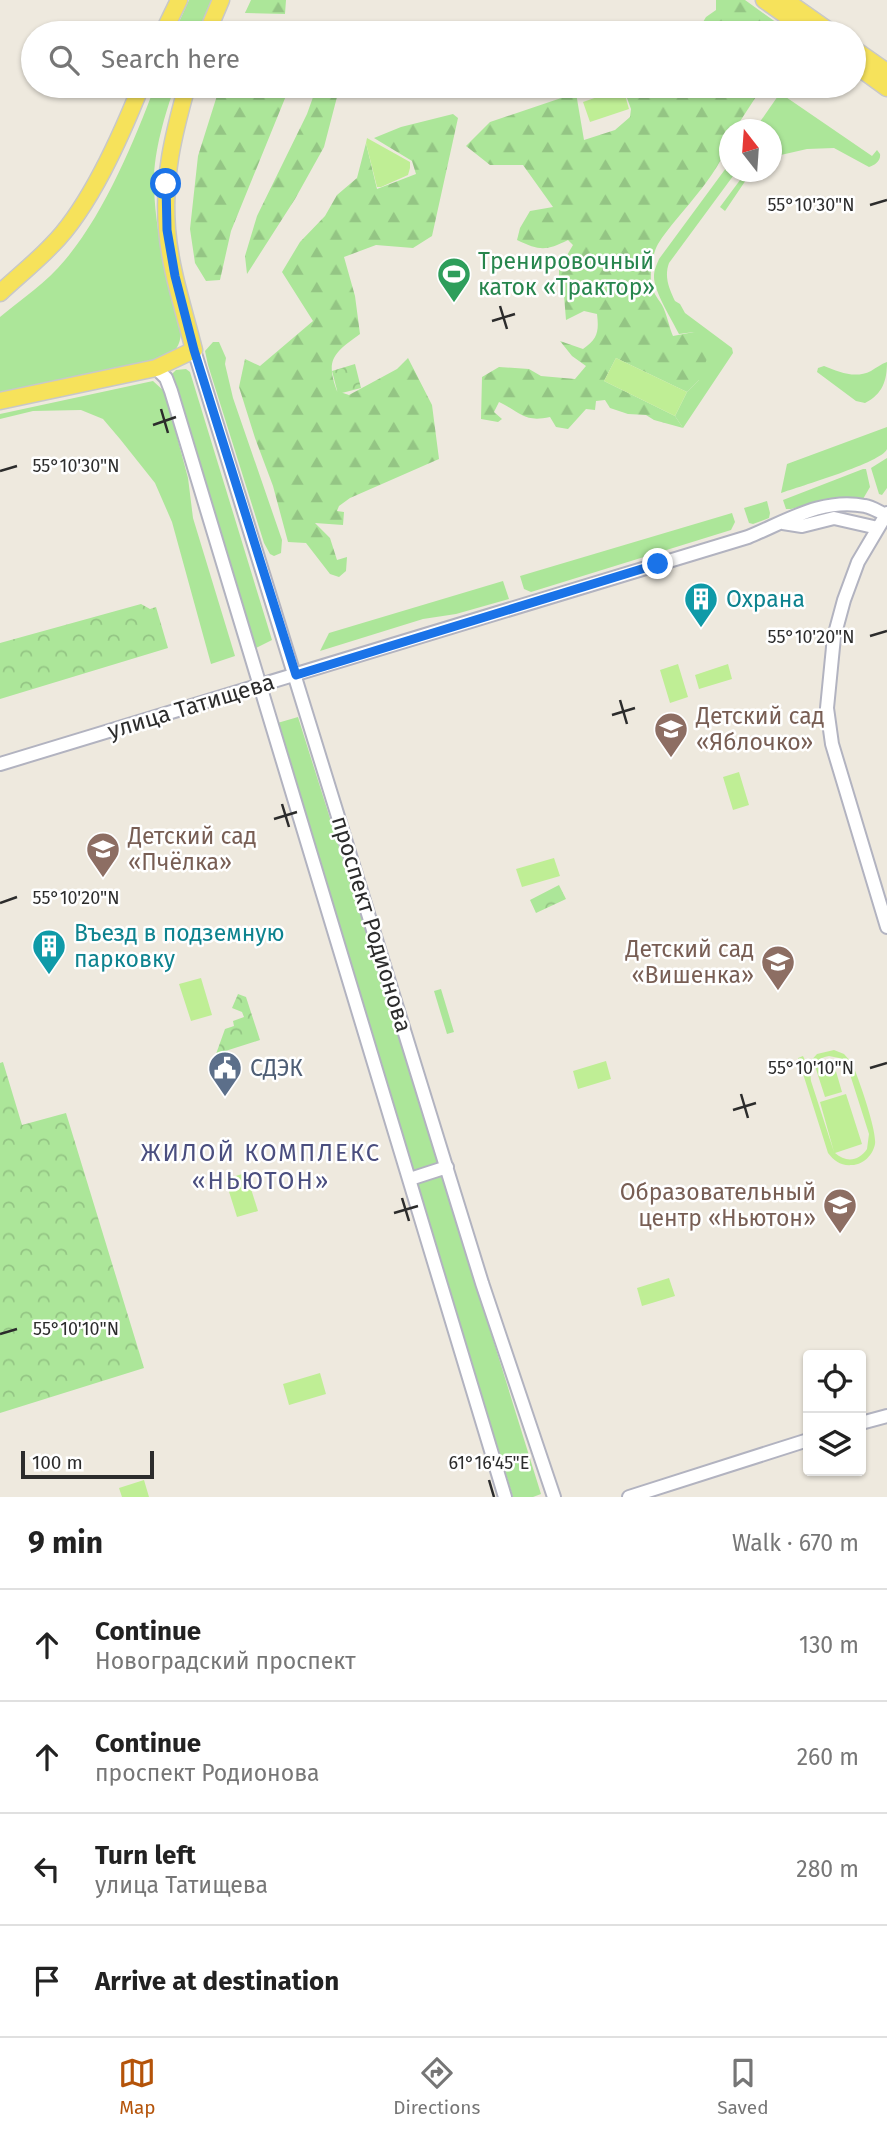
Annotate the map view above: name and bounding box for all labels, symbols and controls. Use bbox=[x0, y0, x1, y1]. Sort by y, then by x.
search box bbox=[21, 21, 866, 98]
icon: search bbox=[45, 41, 83, 79]
text: Search here bbox=[101, 44, 240, 75]
north arrow bbox=[719, 119, 782, 182]
route start bbox=[150, 168, 181, 199]
text: 55°10'30"N bbox=[767, 194, 855, 216]
place label: Тренировочный каток «Трактор» bbox=[478, 247, 655, 301]
sports icon: Тренировочный каток «Трактор» bbox=[435, 255, 473, 304]
text: 55°10'30"N bbox=[32, 455, 120, 477]
route end bbox=[642, 548, 673, 579]
building icon: Охрана bbox=[682, 580, 720, 629]
place label: Охрана bbox=[726, 585, 805, 613]
text: 55°10'20"N bbox=[767, 626, 855, 648]
street label: улица Татищева bbox=[104, 667, 278, 745]
place label: Детский сад «Яблочко» bbox=[695, 702, 825, 756]
school or university icon: Детский сад «Яблочко» bbox=[652, 710, 690, 759]
street label: проспект Родионова bbox=[326, 813, 418, 1035]
place label: Детский сад «Пчёлка» bbox=[127, 822, 257, 876]
school or university icon: Детский сад «Пчёлка» bbox=[84, 830, 122, 879]
text: 55°10'20"N bbox=[32, 887, 120, 909]
place label: Въезд в подземную парковку bbox=[74, 919, 285, 973]
building icon: Въезд в подземную парковку bbox=[30, 927, 68, 976]
place label: Детский сад «Вишенка» bbox=[624, 935, 754, 989]
school or university icon: Детский сад «Вишенка» bbox=[759, 943, 797, 992]
public building icon: СДЭК bbox=[206, 1049, 244, 1098]
place label: СДЭК bbox=[250, 1054, 303, 1082]
text: 55°10'10"N bbox=[768, 1057, 854, 1079]
district label: ЖИЛОЙ КОМПЛЕКС «НЬЮТОН» bbox=[141, 1139, 381, 1195]
place label: Образовательный центр «Ньютон» bbox=[620, 1178, 816, 1232]
school or university icon: Образовательный центр «Ньютон» bbox=[821, 1186, 859, 1235]
text: 55°10'10"N bbox=[33, 1318, 119, 1340]
map controls bbox=[803, 1350, 866, 1476]
button: locate bbox=[803, 1350, 866, 1413]
button: layers bbox=[803, 1413, 866, 1476]
scale bar bbox=[21, 1448, 154, 1480]
text: 100 m bbox=[32, 1451, 83, 1474]
text: 61°16'45"E bbox=[449, 1452, 529, 1474]
text: 9 min bbox=[28, 1525, 103, 1561]
text: Walk · 670 m bbox=[732, 1529, 859, 1557]
text: Continue bbox=[95, 1616, 201, 1647]
icon: ahead bbox=[28, 1626, 66, 1664]
text: 130 m bbox=[799, 1631, 859, 1659]
text: Новоградский проспект bbox=[95, 1647, 356, 1675]
text: Continue bbox=[95, 1728, 201, 1759]
icon: ahead bbox=[28, 1738, 66, 1776]
text: 260 m bbox=[797, 1743, 859, 1771]
text: проспект Родионова bbox=[95, 1759, 319, 1787]
text: Turn left bbox=[95, 1840, 196, 1871]
icon: left bbox=[28, 1850, 66, 1888]
text: 280 m bbox=[796, 1855, 859, 1883]
text: улица Татищева bbox=[95, 1871, 268, 1899]
icon: arrive bbox=[28, 1962, 66, 2000]
text: Arrive at destination bbox=[95, 1966, 339, 1997]
tab: Map bbox=[118, 2054, 156, 2119]
tab: Directions bbox=[393, 2054, 480, 2119]
tab: Saved bbox=[717, 2054, 769, 2119]

